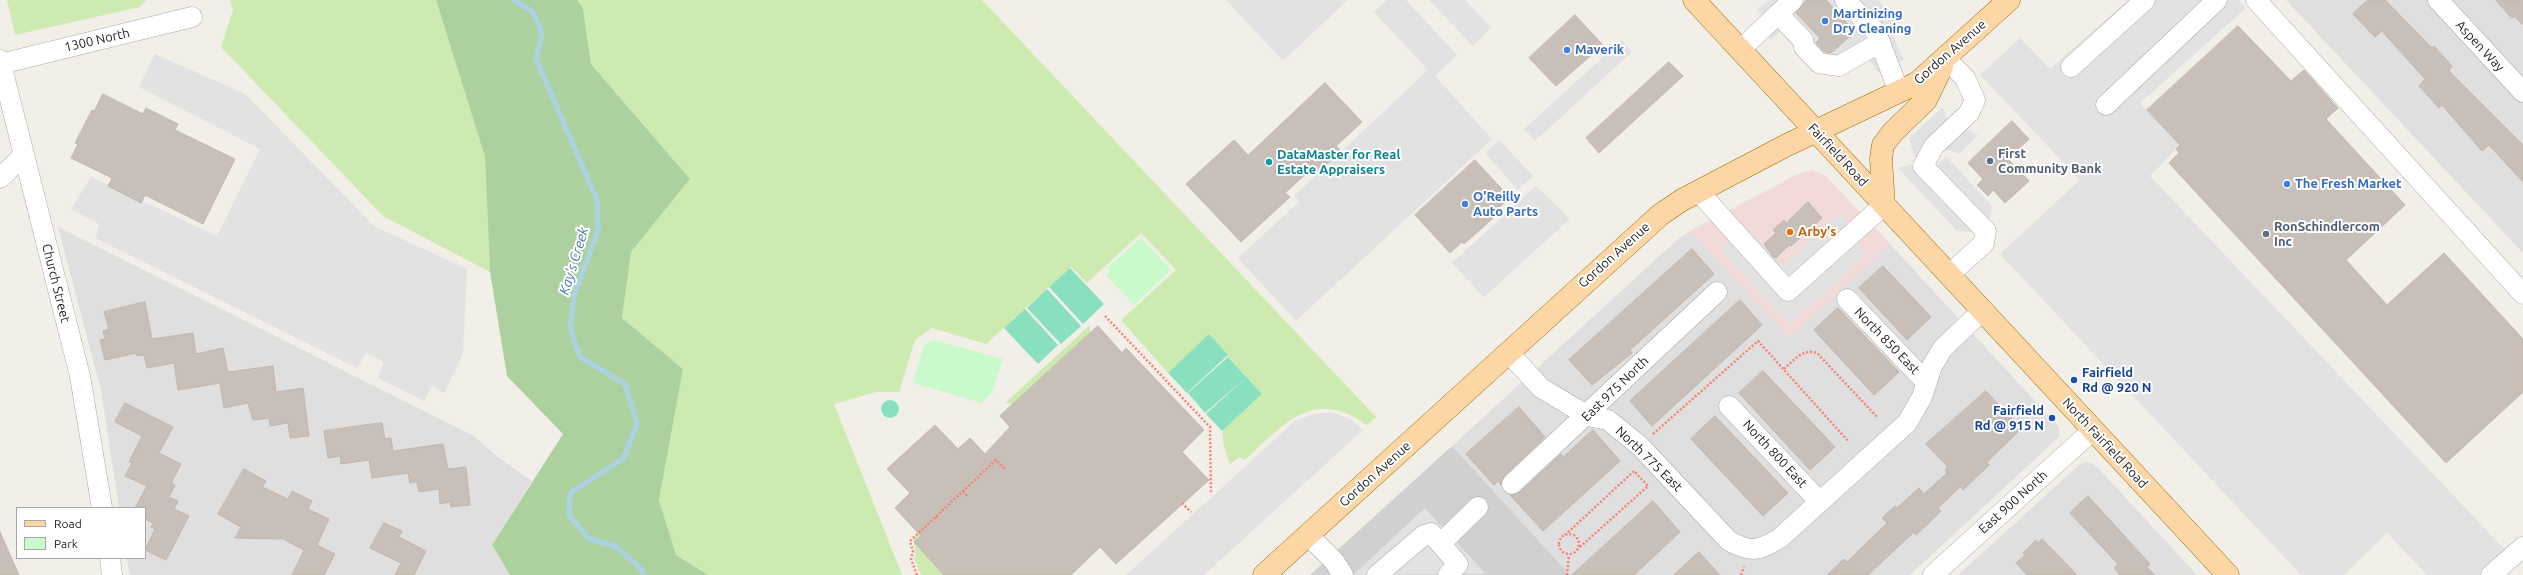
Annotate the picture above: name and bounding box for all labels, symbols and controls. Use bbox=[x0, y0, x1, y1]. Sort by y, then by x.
place label: Martinizing Dry Cleaning bbox=[1833, 6, 1911, 37]
marker: Martinizing Dry Cleaning bbox=[1820, 16, 1830, 26]
street label: Gordon Avenue bbox=[1911, 16, 1989, 88]
street label: Aspen Way bbox=[2452, 17, 2508, 75]
street label: 1300 North bbox=[63, 25, 131, 55]
place label: Maverik bbox=[1575, 42, 1624, 58]
marker: Maverik bbox=[1562, 45, 1572, 55]
street label: Fairfield Road bbox=[1805, 120, 1871, 190]
place label: First Community Bank bbox=[1998, 146, 2102, 177]
place label: DataMaster for Real Estate Appraisers bbox=[1277, 147, 1400, 178]
marker: First Community Bank bbox=[1985, 156, 1995, 166]
marker: DataMaster for Real Estate Appraisers bbox=[1264, 157, 1274, 167]
place label: The Fresh Market bbox=[2295, 176, 2402, 192]
marker: The Fresh Market bbox=[2282, 179, 2292, 189]
place label: O'Reilly Auto Parts bbox=[1473, 189, 1538, 220]
marker: O'Reilly Auto Parts bbox=[1460, 199, 1470, 209]
street label: Gordon Avenue bbox=[1575, 219, 1653, 291]
place label: RonSchindlercom Inc bbox=[2274, 219, 2380, 250]
place label: Arby's bbox=[1798, 224, 1836, 240]
water label: Kay's Creek bbox=[556, 225, 592, 297]
marker: Arby's bbox=[1785, 227, 1795, 237]
marker: RonSchindlercom Inc bbox=[2261, 229, 2271, 239]
street label: Church Street bbox=[39, 242, 73, 324]
street label: North 850 East bbox=[1851, 304, 1923, 378]
street label: East 975 North bbox=[1578, 353, 1652, 425]
place label: Fairfield Rd @ 920 N bbox=[2082, 365, 2152, 396]
marker: Fairfield Rd @ 920 N bbox=[2069, 375, 2079, 385]
street label: North Fairfield Road bbox=[2059, 395, 2151, 491]
place label: Fairfield Rd @ 915 N bbox=[1974, 403, 2044, 434]
marker: Fairfield Rd @ 915 N bbox=[2047, 413, 2057, 423]
street label: North 800 East bbox=[1740, 417, 1810, 491]
street label: North 775 East bbox=[1612, 423, 1686, 495]
street label: Gordon Avenue bbox=[1336, 438, 1414, 510]
street label: East 900 North bbox=[1975, 467, 2051, 537]
legend bbox=[16, 507, 146, 559]
text: Road bbox=[54, 517, 82, 530]
text: Park bbox=[54, 537, 78, 550]

